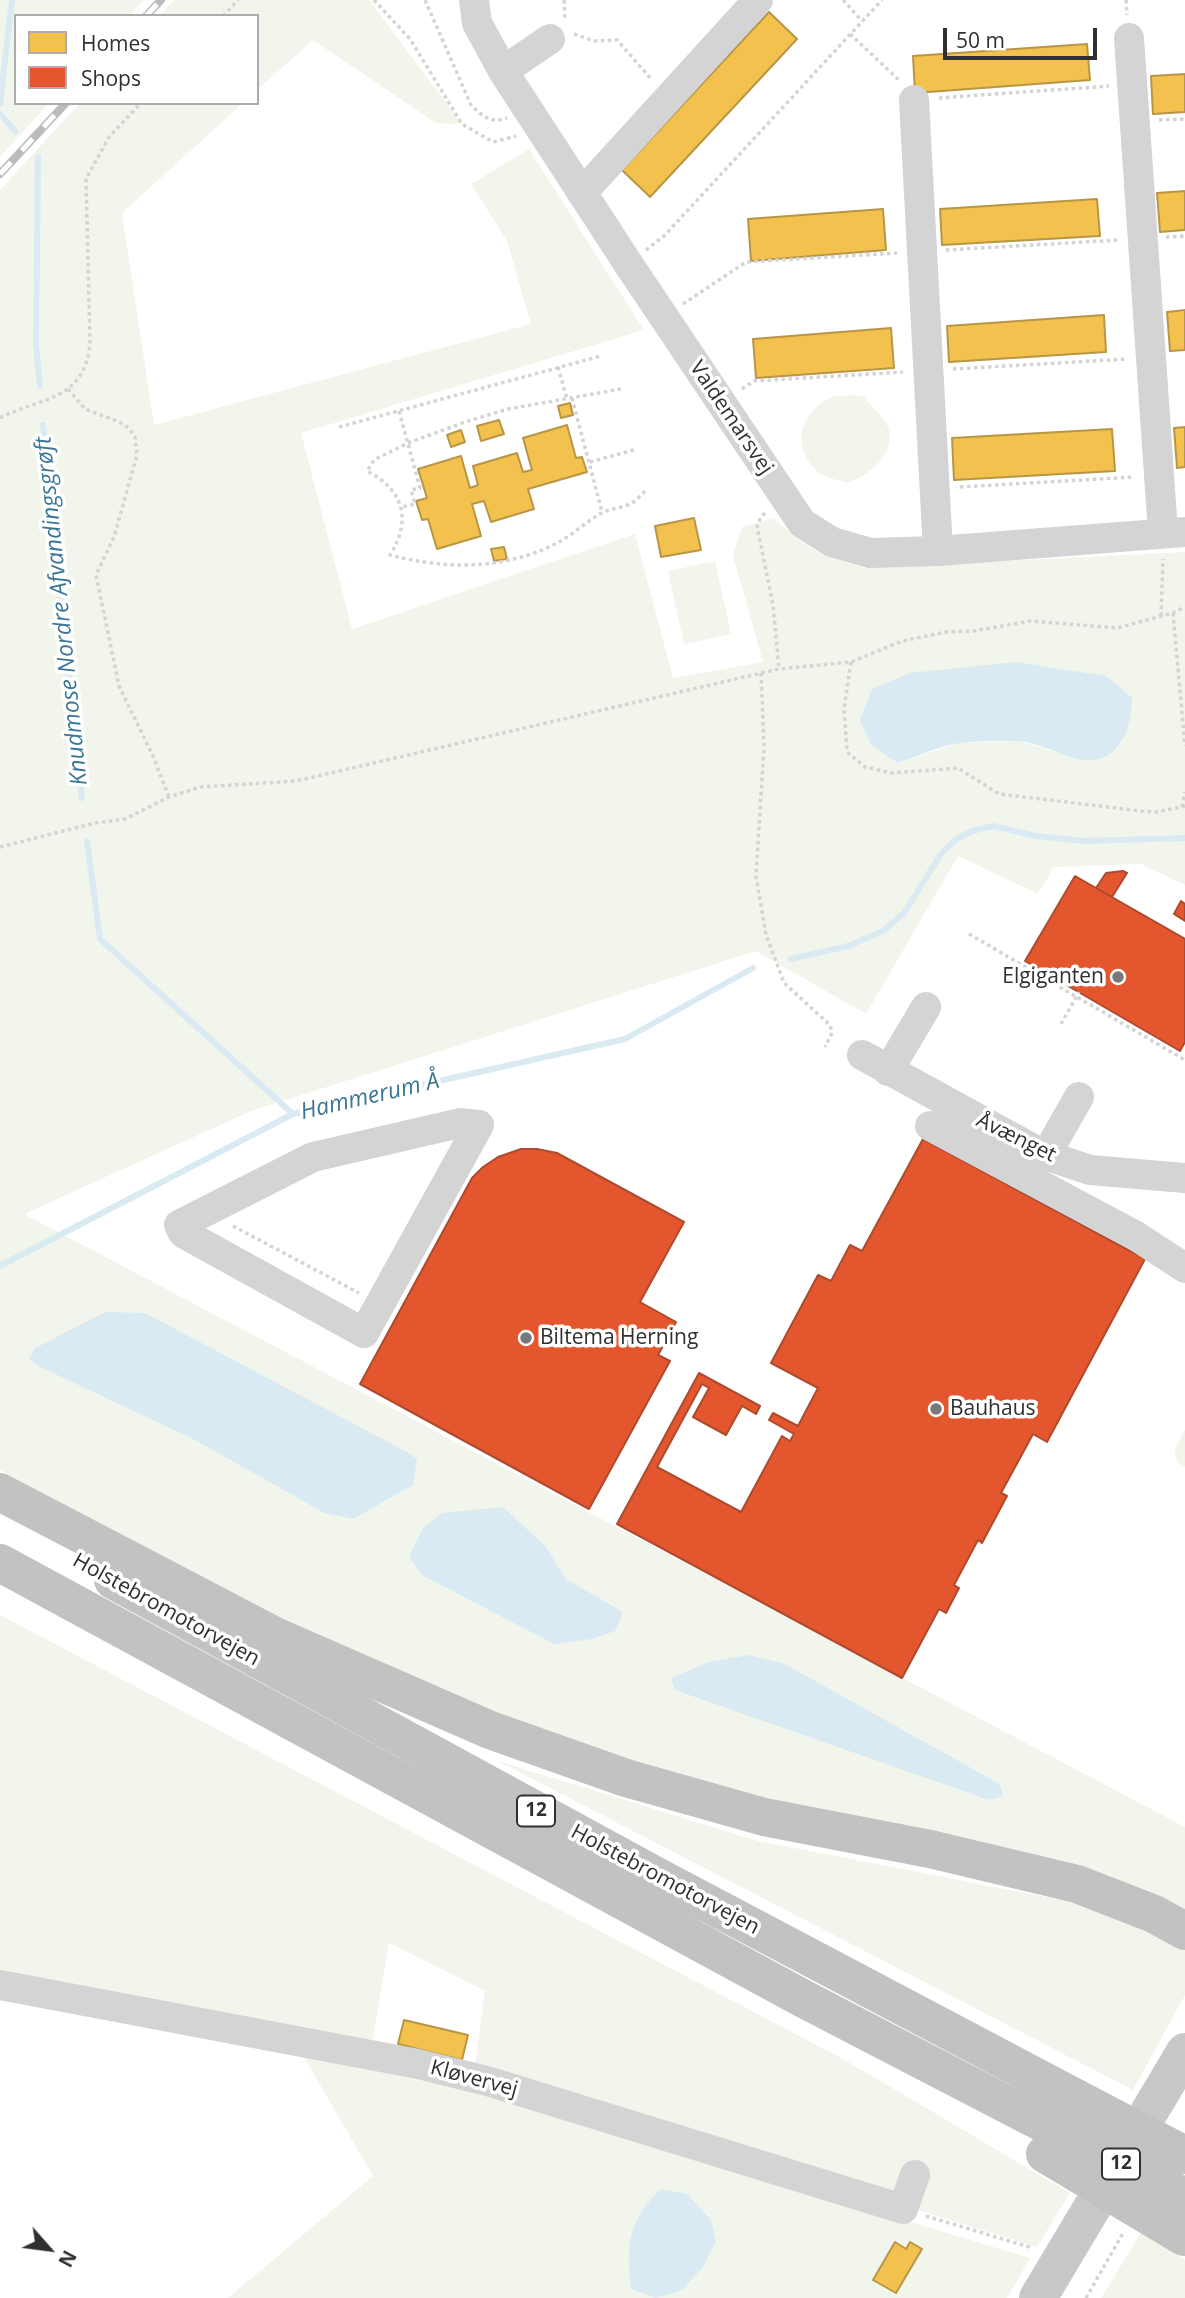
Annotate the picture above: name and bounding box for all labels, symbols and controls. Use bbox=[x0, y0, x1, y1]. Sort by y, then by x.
legend bbox=[14, 14, 259, 105]
scale bar bbox=[947, 14, 1101, 58]
text: 50 m bbox=[956, 26, 1005, 54]
text: Homes bbox=[81, 29, 150, 57]
text: Shops bbox=[81, 64, 141, 92]
street label: Valdemarsvej bbox=[684, 356, 778, 480]
water label: Knudmose Nordre Afvandingsgrøft bbox=[30, 435, 94, 787]
place label: Elgiganten bbox=[1002, 964, 1104, 990]
marker: Elgiganten bbox=[1110, 969, 1126, 985]
water label: Hammerum Å bbox=[298, 1068, 442, 1126]
street label: Åvænget bbox=[972, 1108, 1060, 1168]
place label: Biltema Herning bbox=[540, 1325, 698, 1351]
marker: Biltema Herning bbox=[518, 1330, 534, 1346]
place label: Bauhaus bbox=[950, 1396, 1036, 1422]
marker: Bauhaus bbox=[928, 1401, 944, 1417]
street label: Holstebromotorvejen bbox=[68, 1548, 264, 1672]
road number: 12 bbox=[517, 1796, 555, 1826]
street label: Holstebromotorvejen bbox=[566, 1820, 764, 1940]
street label: Kløvervej bbox=[428, 2055, 520, 2103]
road number: 12 bbox=[1102, 2148, 1140, 2180]
north arrow bbox=[14, 2214, 84, 2284]
text: N bbox=[52, 2246, 83, 2272]

